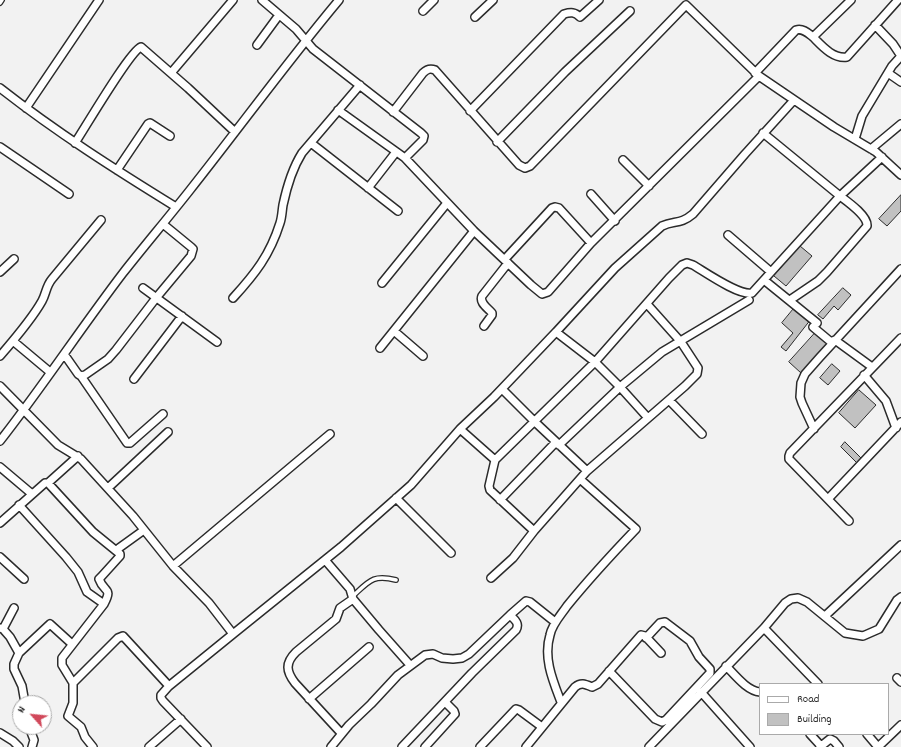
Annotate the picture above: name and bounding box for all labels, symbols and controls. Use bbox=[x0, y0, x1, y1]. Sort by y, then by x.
legend bbox=[759, 683, 889, 735]
text: Road bbox=[797, 691, 819, 708]
north arrow bbox=[12, 695, 52, 735]
text: N bbox=[14, 704, 31, 716]
text: Building bbox=[797, 711, 832, 728]

